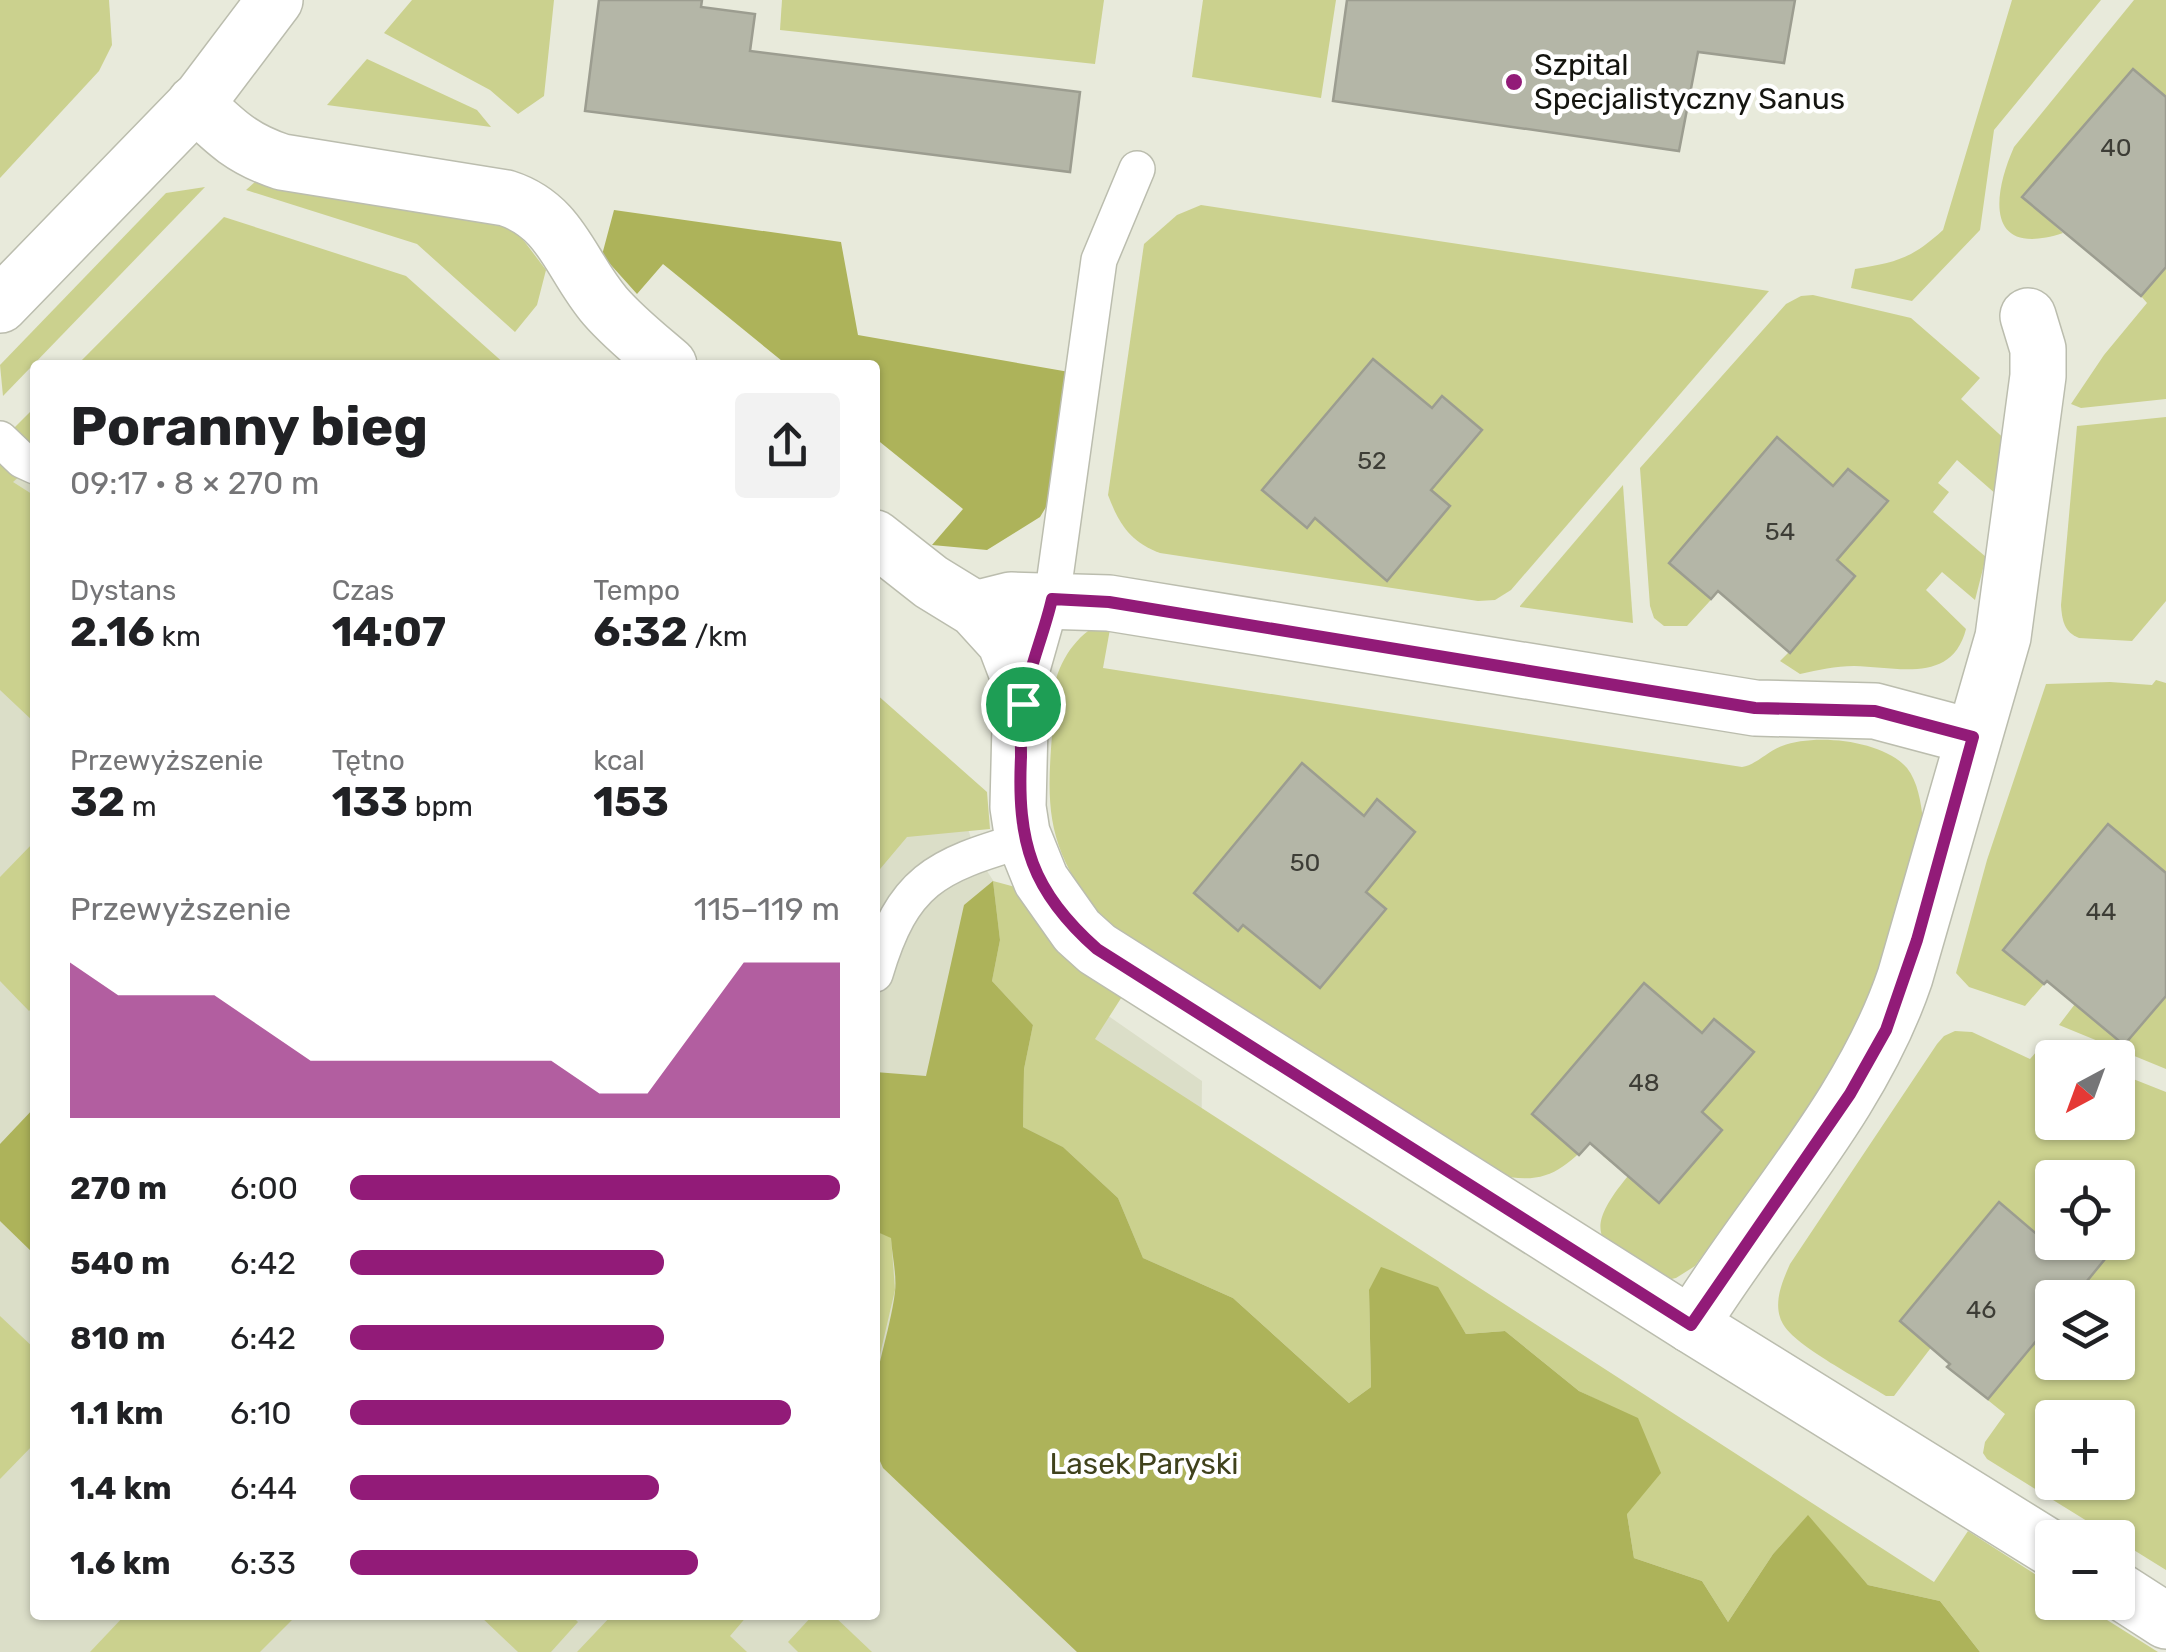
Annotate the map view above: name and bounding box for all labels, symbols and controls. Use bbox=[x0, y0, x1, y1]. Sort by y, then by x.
place label: Szpital Specjalistyczny Sanus bbox=[1534, 47, 1845, 117]
marker: Szpital Specjalistyczny Sanus bbox=[1503, 71, 1525, 93]
house number: 40 bbox=[2100, 133, 2132, 162]
button: share bbox=[735, 393, 840, 498]
text: Poranny bieg bbox=[70, 394, 428, 459]
house number: 52 bbox=[1357, 446, 1387, 475]
text: 09:17 · 8 × 270 m bbox=[70, 464, 320, 502]
house number: 54 bbox=[1765, 517, 1795, 546]
text: Dystans bbox=[70, 574, 176, 607]
text: Czas bbox=[332, 574, 394, 607]
text: Tempo bbox=[593, 574, 680, 607]
text: 2.16 bbox=[70, 607, 155, 657]
text: 14:07 bbox=[332, 607, 446, 657]
text: 6:32 bbox=[593, 607, 688, 657]
text: km bbox=[155, 620, 201, 653]
text: /km bbox=[688, 620, 748, 653]
pin bbox=[981, 662, 1066, 747]
icon: arrive bbox=[996, 677, 1051, 732]
text: Przewyższenie bbox=[70, 744, 264, 777]
text: Tętno bbox=[332, 744, 405, 777]
text: kcal bbox=[593, 744, 645, 777]
text: 32 bbox=[70, 777, 125, 827]
text: 133 bbox=[332, 777, 408, 827]
text: 153 bbox=[593, 777, 669, 827]
text: m bbox=[125, 790, 157, 823]
text: bpm bbox=[408, 790, 473, 823]
house number: 50 bbox=[1290, 848, 1320, 877]
text: Przewyższenie bbox=[70, 890, 291, 928]
text: 115–119 m bbox=[694, 890, 840, 928]
house number: 44 bbox=[2085, 897, 2117, 926]
north arrow bbox=[2035, 1040, 2135, 1140]
map controls bbox=[2035, 1040, 2135, 1620]
house number: 48 bbox=[1628, 1068, 1660, 1097]
button: locate bbox=[2035, 1160, 2135, 1260]
text: 270 m bbox=[70, 1169, 167, 1207]
text: 6:00 bbox=[230, 1169, 298, 1207]
text: 540 m bbox=[70, 1244, 170, 1282]
text: 6:42 bbox=[230, 1244, 296, 1282]
button: layers bbox=[2035, 1280, 2135, 1380]
house number: 46 bbox=[1966, 1295, 1996, 1324]
text: 810 m bbox=[70, 1319, 165, 1357]
text: 6:42 bbox=[230, 1319, 296, 1357]
text: 1.1 km bbox=[70, 1394, 164, 1432]
text: 6:10 bbox=[230, 1394, 292, 1432]
button: + bbox=[2035, 1400, 2135, 1500]
park label: Lasek Paryski bbox=[1049, 1446, 1239, 1482]
text: 1.4 km bbox=[70, 1469, 171, 1507]
text: 6:44 bbox=[230, 1469, 297, 1507]
button: − bbox=[2035, 1520, 2135, 1620]
text: 1.6 km bbox=[70, 1544, 171, 1582]
text: 6:33 bbox=[230, 1544, 296, 1582]

